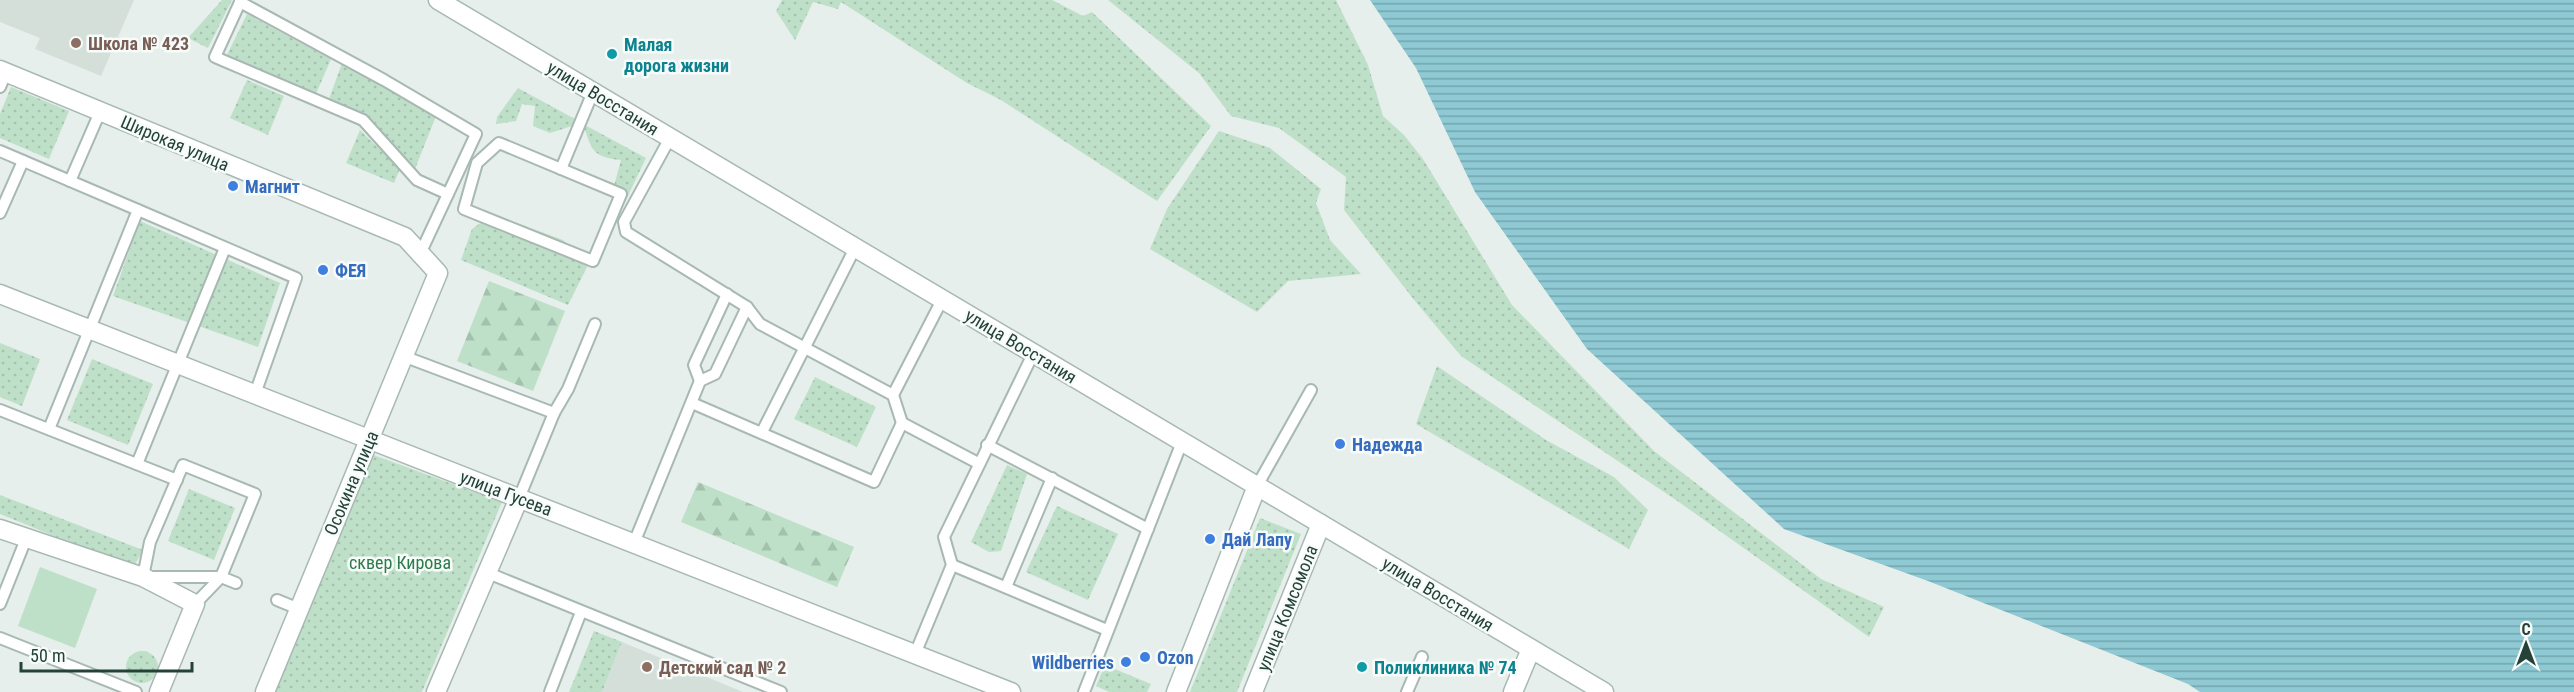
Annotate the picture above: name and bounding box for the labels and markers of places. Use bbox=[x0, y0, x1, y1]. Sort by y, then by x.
place label: Школа № 423 bbox=[88, 33, 189, 54]
place label: Малая дорога жизни bbox=[624, 34, 729, 76]
marker: Школа № 423 bbox=[69, 36, 83, 50]
marker: Малая дорога жизни bbox=[605, 47, 619, 61]
place label: Магнит bbox=[245, 176, 300, 197]
marker: Магнит bbox=[226, 179, 240, 193]
place label: ФЕЯ bbox=[335, 260, 366, 281]
marker: ФЕЯ bbox=[316, 263, 330, 277]
place label: Надежда bbox=[1352, 434, 1422, 455]
marker: Надежда bbox=[1333, 437, 1347, 451]
place label: Дай Лапу bbox=[1222, 529, 1292, 550]
marker: Дай Лапу bbox=[1203, 532, 1217, 546]
place label: Ozon bbox=[1157, 647, 1194, 668]
marker: Ozon bbox=[1138, 650, 1152, 664]
place label: Wildberries bbox=[1032, 652, 1114, 673]
marker: Wildberries bbox=[1119, 655, 1133, 669]
place label: Детский сад № 2 bbox=[659, 657, 786, 678]
place label: Поликлиника № 74 bbox=[1374, 657, 1517, 678]
marker: Детский сад № 2 bbox=[640, 660, 654, 674]
marker: Поликлиника № 74 bbox=[1355, 660, 1369, 674]

